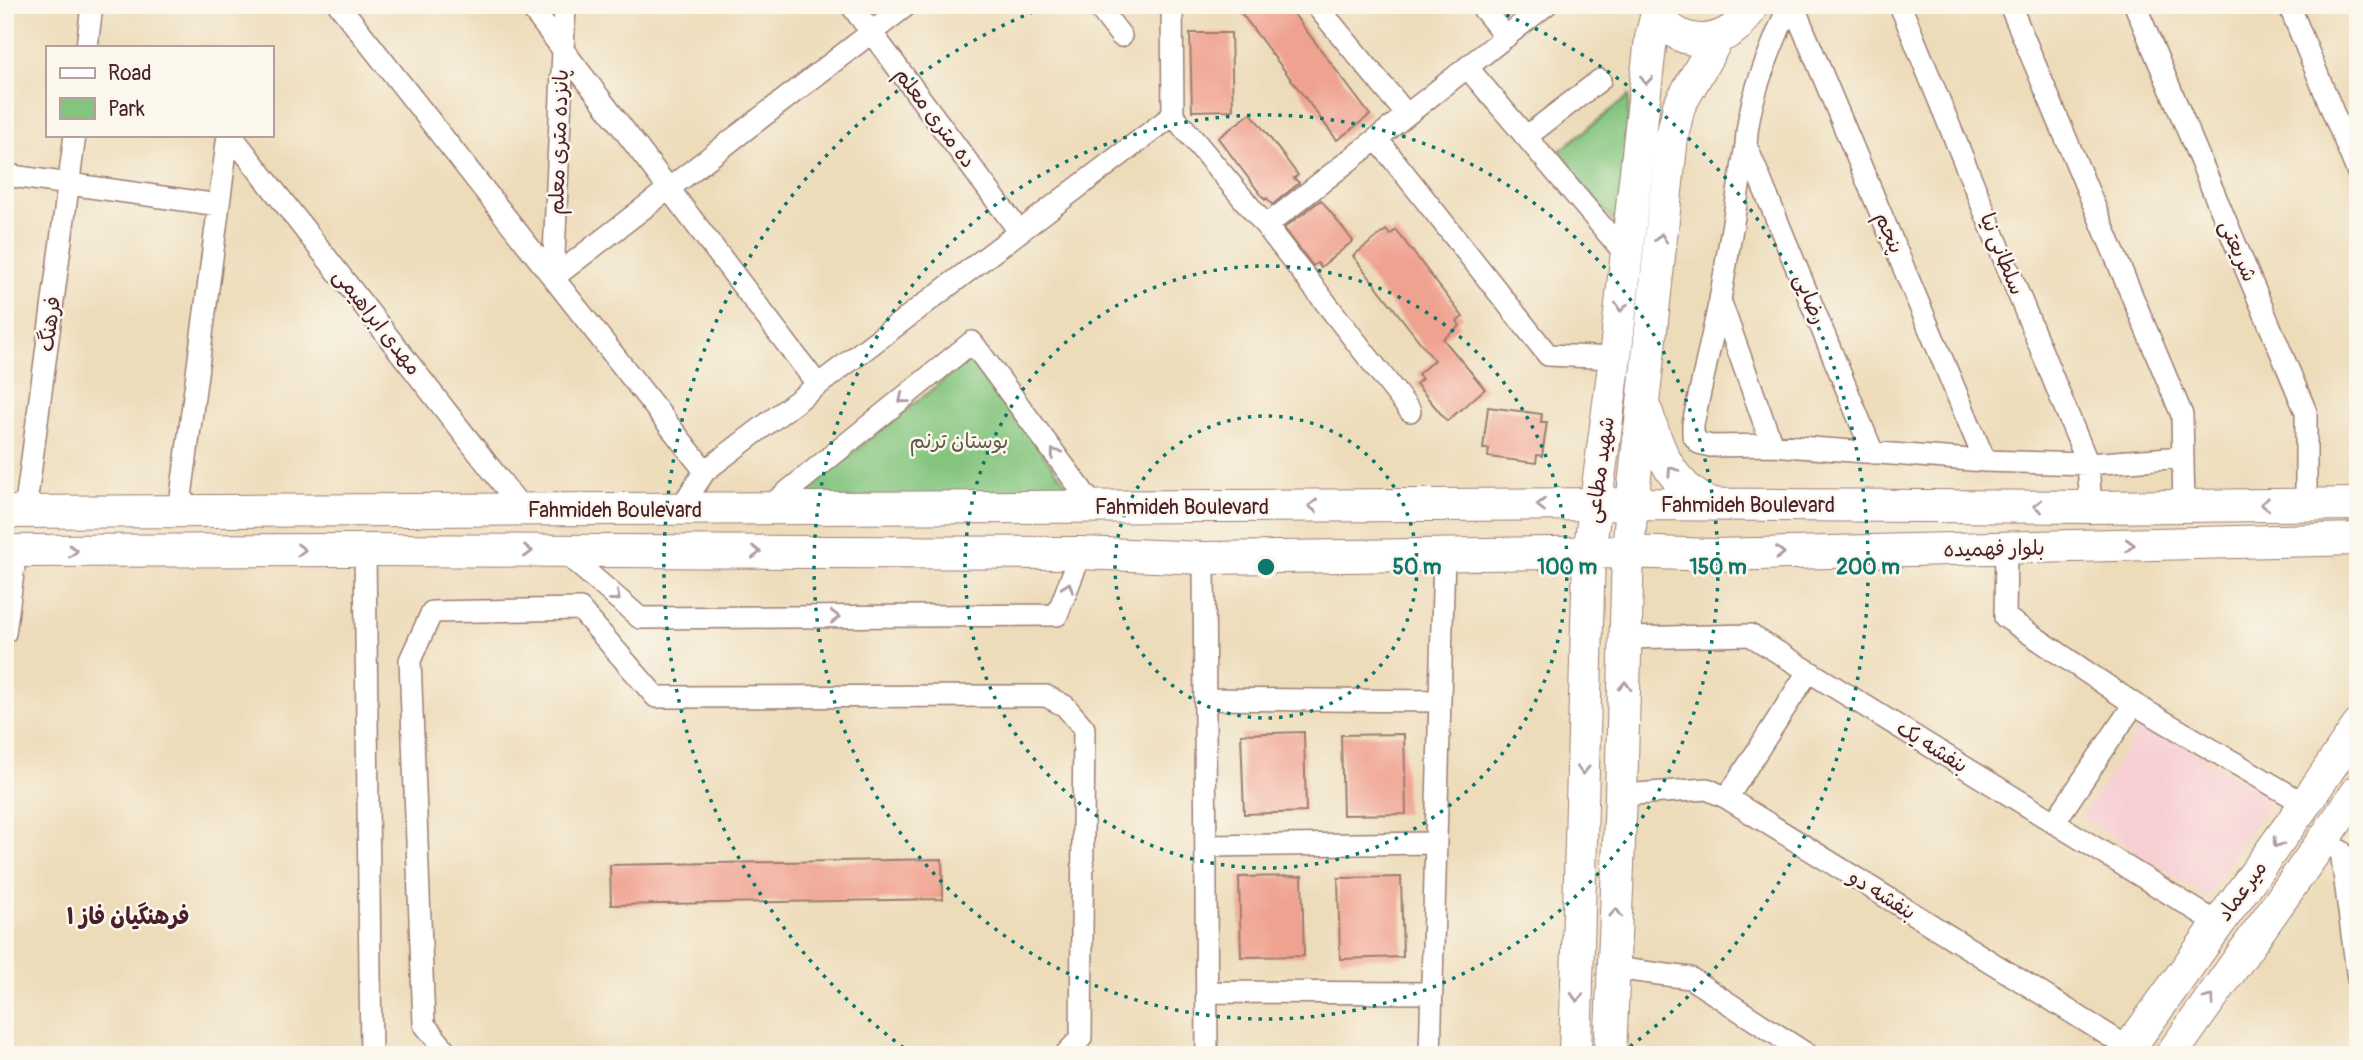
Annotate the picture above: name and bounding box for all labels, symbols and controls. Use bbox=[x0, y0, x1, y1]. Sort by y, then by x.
legend bbox=[46, 46, 273, 136]
text: Road bbox=[108, 60, 152, 87]
street label: ده متری معلم bbox=[887, 62, 982, 175]
street label: پانزده متری معلم bbox=[543, 69, 577, 215]
one-way arrow bbox=[1639, 75, 1654, 86]
text: Park bbox=[108, 96, 145, 123]
street label: پنجم bbox=[1866, 208, 1910, 259]
street label: سلطانی نیا bbox=[1973, 209, 2031, 299]
street label: شریعتی bbox=[2213, 216, 2263, 286]
one-way arrow bbox=[1654, 232, 1669, 244]
street label: مهدی ابراهیمی bbox=[327, 263, 427, 381]
street label: رضایی bbox=[1788, 270, 1832, 328]
street label: فرهنگ bbox=[33, 295, 67, 353]
one-way arrow bbox=[1614, 301, 1629, 312]
one-way arrow bbox=[898, 390, 910, 403]
street label: شهید مطاعی bbox=[1579, 415, 1621, 525]
park label: بوستان ترنم bbox=[910, 428, 1008, 457]
one-way arrow bbox=[1050, 448, 1063, 461]
one-way arrow bbox=[1667, 466, 1680, 479]
street label: Fahmideh Boulevard bbox=[1661, 492, 1835, 519]
street label: Fahmideh Boulevard bbox=[1095, 494, 1269, 521]
street label: Fahmideh Boulevard bbox=[528, 497, 702, 524]
one-way arrow bbox=[1535, 497, 1545, 513]
one-way arrow bbox=[2259, 497, 2270, 512]
one-way arrow bbox=[1307, 498, 1318, 514]
one-way arrow bbox=[2032, 499, 2043, 514]
street label: بلوار فهمیده bbox=[1943, 535, 2045, 563]
one-way arrow bbox=[2125, 537, 2135, 553]
one-way arrow bbox=[296, 542, 307, 558]
one-way arrow bbox=[69, 543, 79, 559]
one-way arrow bbox=[523, 544, 534, 559]
one-way arrow bbox=[751, 544, 762, 560]
one-way arrow bbox=[1774, 546, 1785, 561]
text: 50 m bbox=[1393, 554, 1442, 581]
text: 100 m bbox=[1537, 554, 1597, 581]
text: 150 m bbox=[1689, 554, 1747, 581]
text: 200 m bbox=[1836, 554, 1900, 581]
centre of rings bbox=[1254, 555, 1278, 579]
one-way arrow bbox=[1060, 582, 1074, 594]
one-way arrow bbox=[607, 589, 620, 601]
one-way arrow bbox=[830, 609, 841, 625]
one-way arrow bbox=[1617, 680, 1633, 691]
street label: بنفشه یک bbox=[1891, 715, 1973, 779]
one-way arrow bbox=[1575, 765, 1591, 775]
one-way arrow bbox=[2273, 835, 2285, 848]
street label: میرعماد bbox=[2211, 855, 2273, 927]
street label: بنفشه دو bbox=[1842, 863, 1921, 926]
district label: فرهنگیان فاز ۱ bbox=[66, 902, 190, 931]
one-way arrow bbox=[1608, 907, 1623, 918]
one-way arrow bbox=[1569, 992, 1584, 1003]
one-way arrow bbox=[2202, 994, 2214, 1007]

